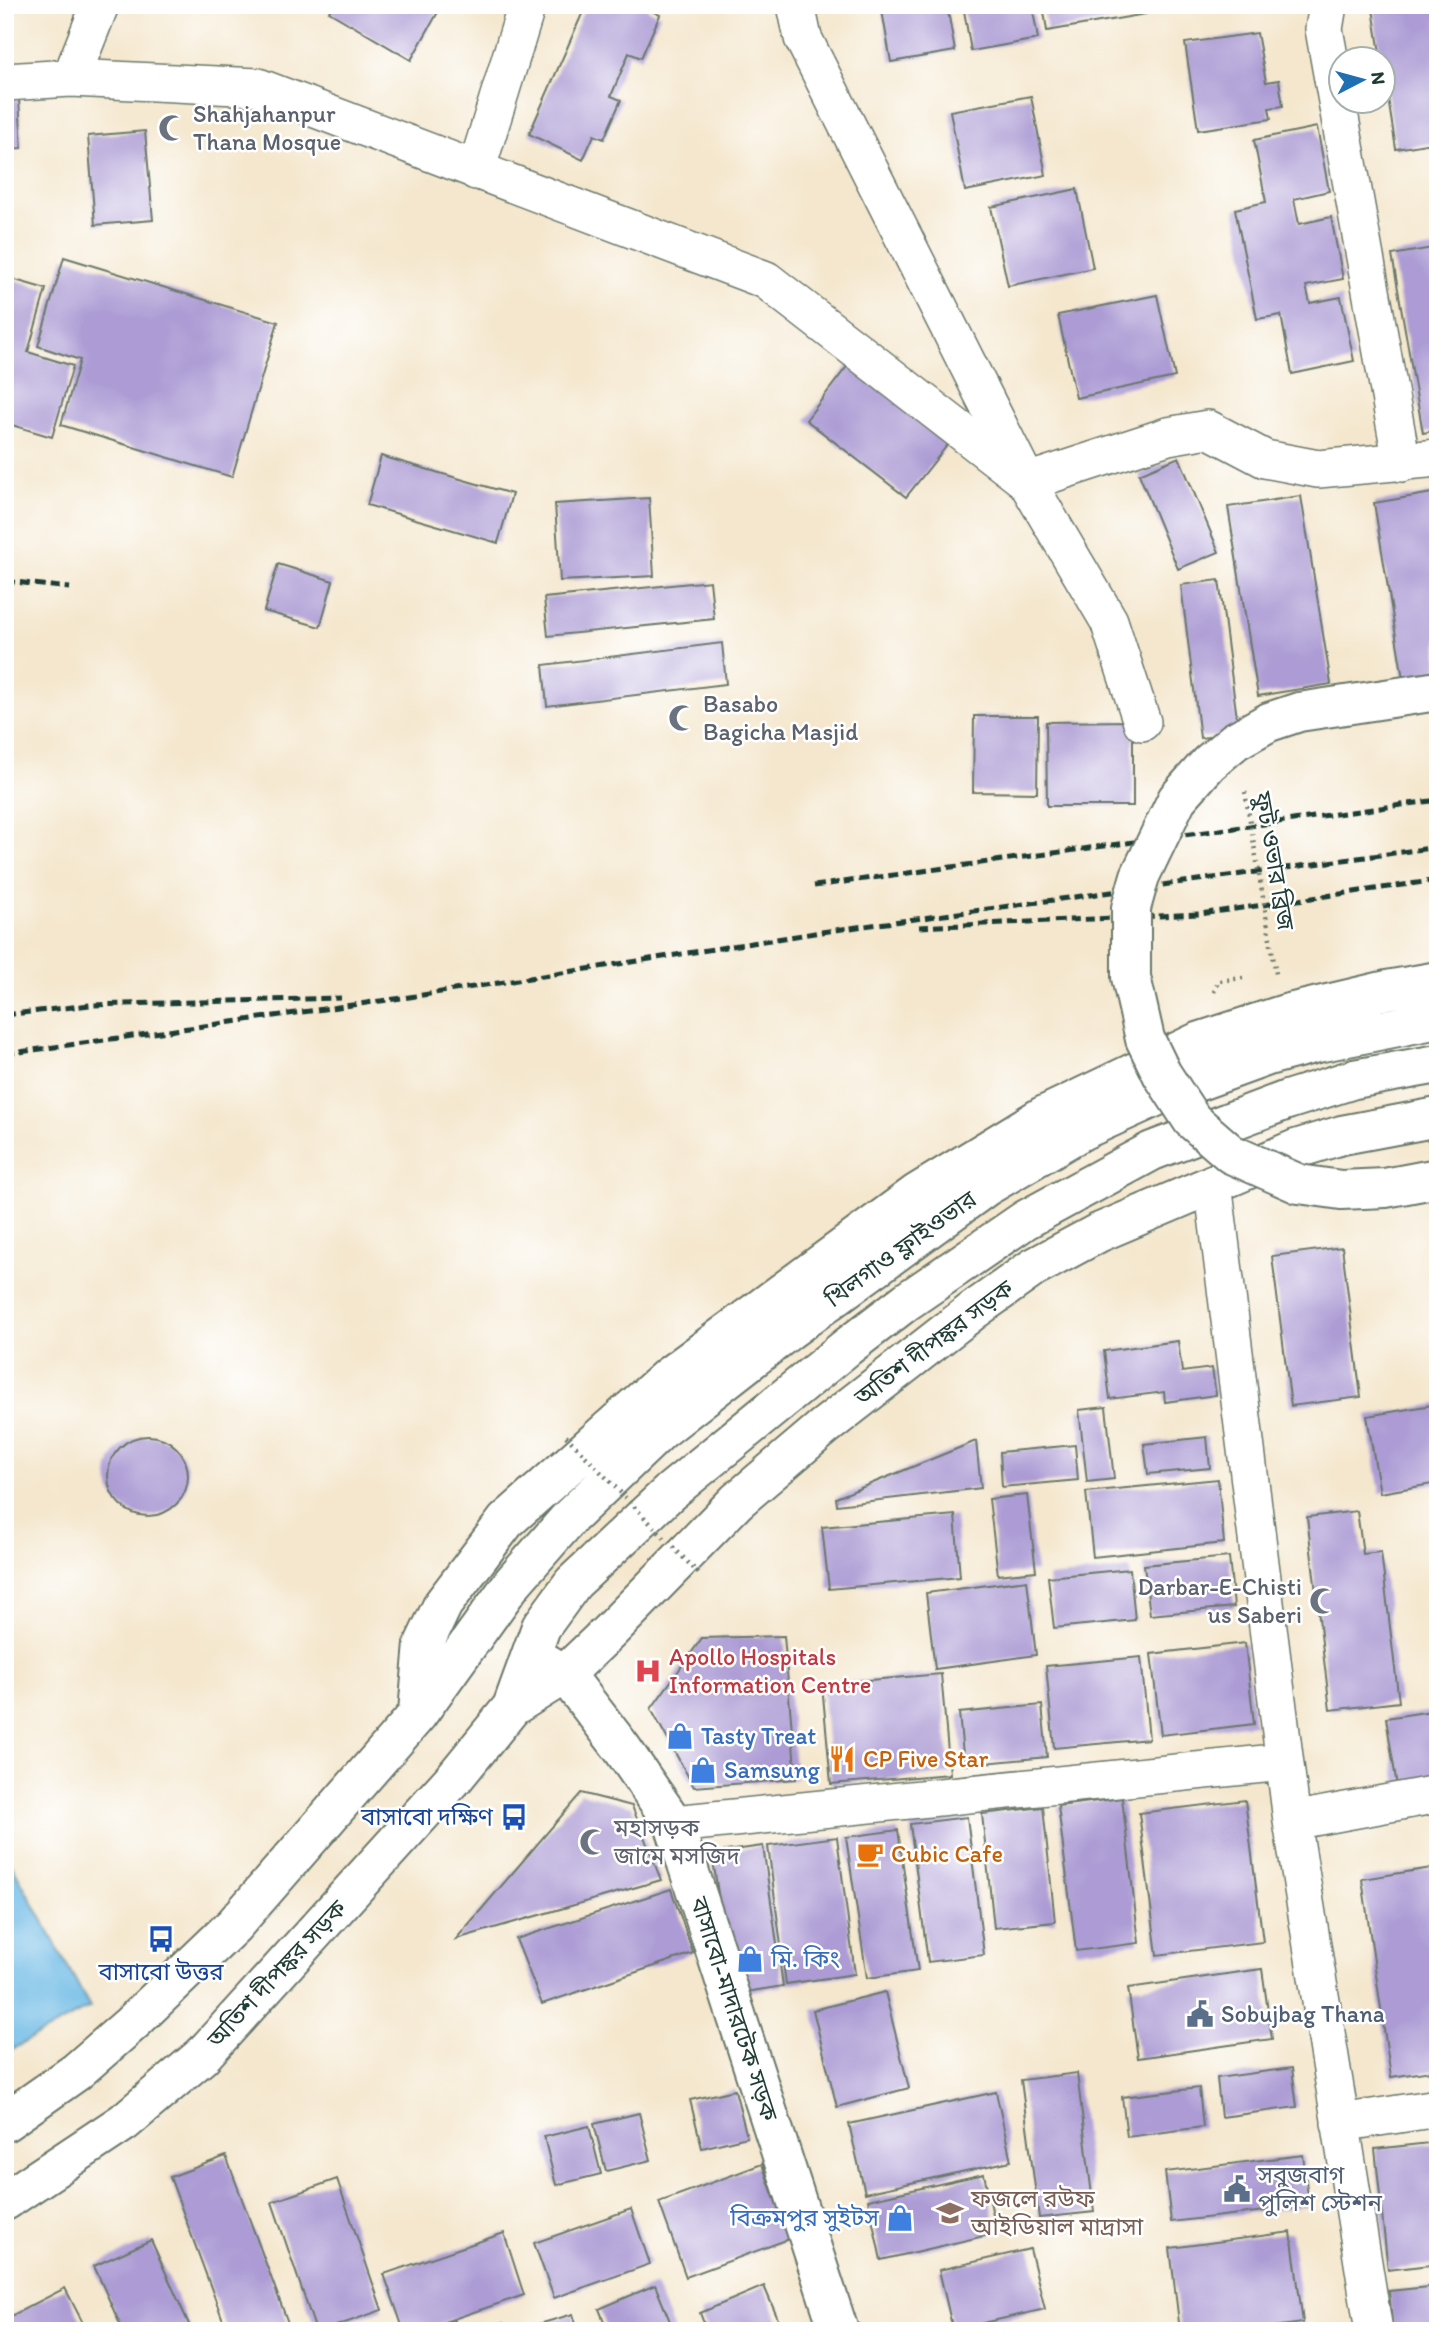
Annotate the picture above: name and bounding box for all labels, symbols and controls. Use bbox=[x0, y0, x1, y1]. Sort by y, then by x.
north arrow bbox=[1328, 46, 1398, 116]
text: N bbox=[1366, 71, 1391, 86]
place label: Shahjahanpur Thana Mosque bbox=[193, 99, 341, 156]
mosque icon: Shahjahanpur Thana Mosque bbox=[157, 113, 187, 143]
place label: Basabo Bagicha Masjid bbox=[703, 689, 858, 746]
mosque icon: Basabo Bagicha Masjid bbox=[667, 703, 697, 733]
street label: ফুট ওভার ব্রিজ bbox=[1248, 788, 1301, 933]
street label: খিলগাও ফ্লাইওভার bbox=[819, 1184, 982, 1314]
street label: অতিশ দীপঙ্কর সড়ক bbox=[848, 1273, 1019, 1412]
place label: Darbar-E-Chisti us Saberi bbox=[1137, 1572, 1302, 1629]
mosque icon: Darbar-E-Chisti us Saberi bbox=[1308, 1586, 1338, 1616]
place label: Apollo Hospitals Information Centre bbox=[669, 1642, 871, 1699]
hospital icon: Apollo Hospitals Information Centre bbox=[633, 1656, 663, 1686]
shop icon: Tasty Treat bbox=[665, 1721, 695, 1751]
place label: Tasty Treat bbox=[701, 1721, 816, 1750]
restaurant icon: CP Five Star bbox=[827, 1744, 857, 1774]
place label: CP Five Star bbox=[863, 1744, 989, 1773]
shop icon: Samsung bbox=[688, 1755, 718, 1785]
place label: Samsung bbox=[724, 1755, 821, 1784]
place label: বাসাবো দক্ষিণ bbox=[360, 1802, 494, 1831]
bus stop icon: বাসাবো দক্ষিণ bbox=[499, 1802, 529, 1832]
place label: মহাসড়ক জামে মসজিদ bbox=[613, 1813, 741, 1870]
mosque icon: মহাসড়ক জামে মসজিদ bbox=[578, 1827, 608, 1857]
cafe icon: Cubic Cafe bbox=[855, 1839, 885, 1869]
place label: Cubic Cafe bbox=[891, 1839, 1003, 1868]
street label: বাসাবো-মাদারটেক সড়ক bbox=[684, 1892, 785, 2125]
street label: অতিশ দীপঙ্কর সড়ক bbox=[200, 1893, 353, 2054]
bus stop icon: বাসাবো উত্তর bbox=[146, 1924, 176, 1954]
shop icon: মি. কিং bbox=[735, 1944, 765, 1974]
place label: মি. কিং bbox=[770, 1944, 840, 1973]
place label: বাসাবো উত্তর bbox=[97, 1957, 224, 1986]
public building icon: Sobujbag Thana bbox=[1185, 1999, 1215, 2029]
place label: Sobujbag Thana bbox=[1221, 1999, 1385, 2028]
place label: সবুজবাগ পুলিশ স্টেশন bbox=[1257, 2160, 1383, 2217]
public building icon: সবুজবাগ পুলিশ স্টেশন bbox=[1222, 2174, 1252, 2204]
place label: ফজলে রউফ আইডিয়াল মাদ্রাসা bbox=[970, 2184, 1144, 2241]
school or university icon: ফজলে রউফ আইডিয়াল মাদ্রাসা bbox=[935, 2198, 965, 2228]
place label: বিক্রমপুর সুইটস bbox=[729, 2203, 880, 2232]
shop icon: বিক্রমপুর সুইটস bbox=[885, 2203, 915, 2233]

